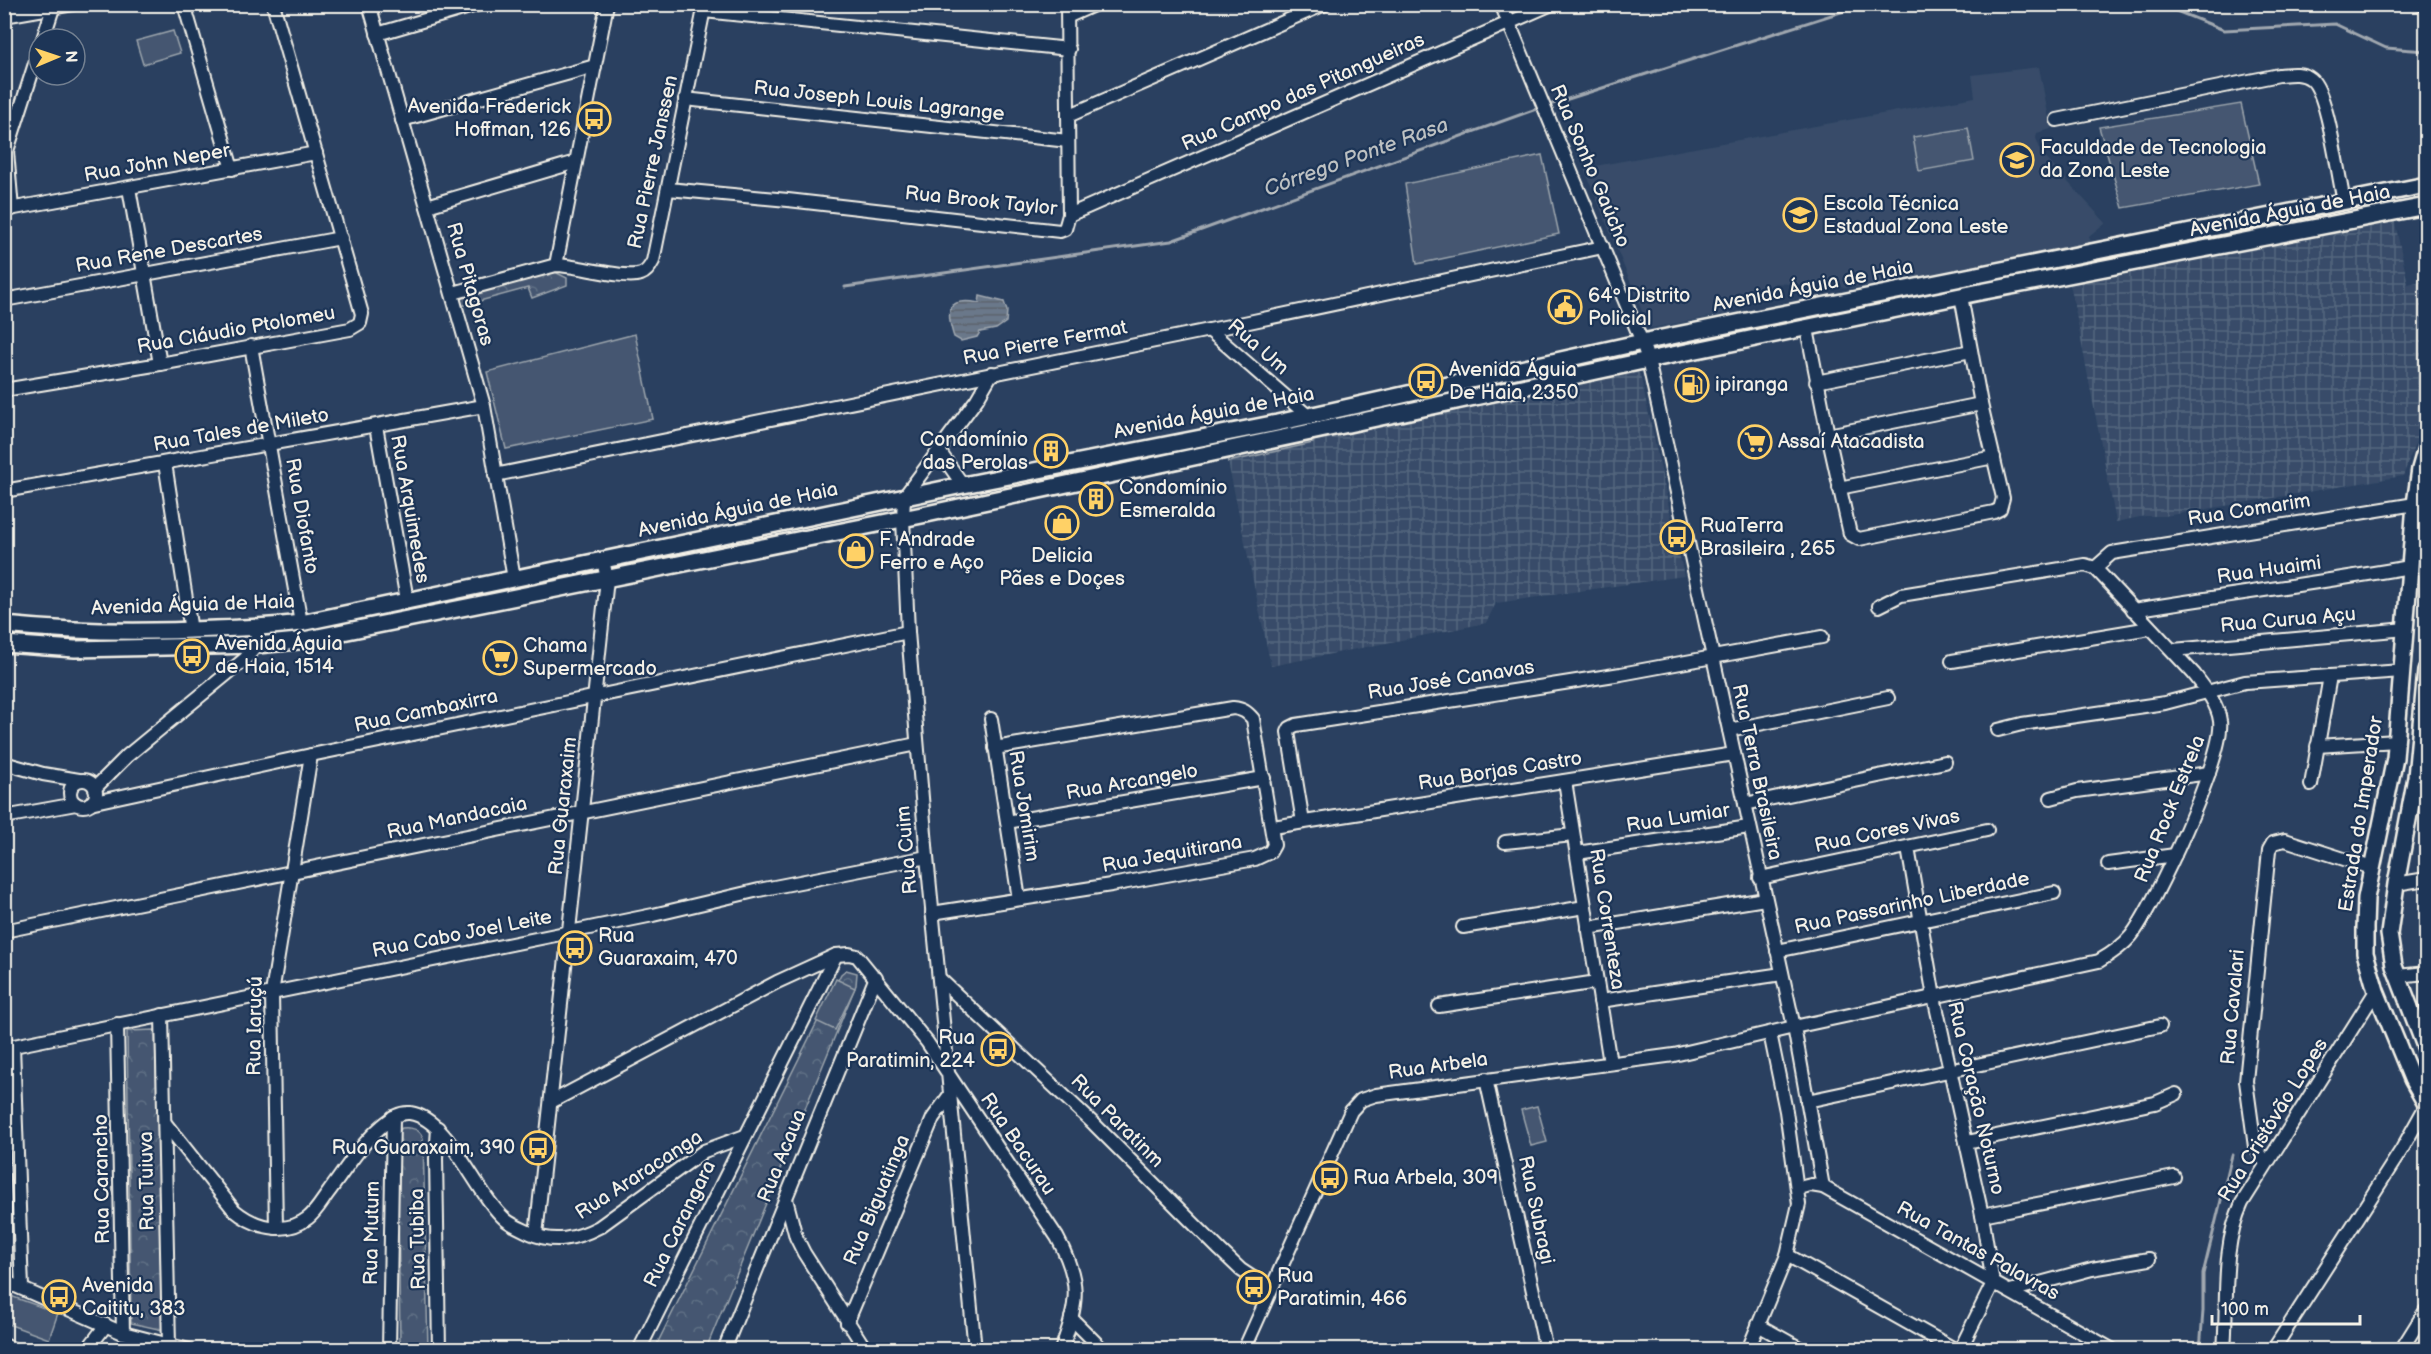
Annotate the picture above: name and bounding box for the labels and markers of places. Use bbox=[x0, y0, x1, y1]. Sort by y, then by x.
place label: Avenida Frederick Hoffman, 126 bbox=[408, 95, 571, 142]
bus stop icon: Avenida Frederick Hoffman, 126 bbox=[576, 101, 612, 137]
place label: Faculdade de Tecnologia da Zona Leste bbox=[2040, 136, 2267, 183]
school or university icon: Faculdade de Tecnologia da Zona Leste bbox=[1999, 142, 2035, 178]
place label: Escola Técnica Estadual Zona Leste bbox=[1823, 192, 2009, 239]
school or university icon: Escola Técnica Estadual Zona Leste bbox=[1782, 197, 1818, 233]
place label: 64º Distrito Policial bbox=[1588, 284, 1690, 331]
public building icon: 64º Distrito Policial bbox=[1547, 289, 1583, 325]
place label: Avenida Águia De Haia, 2350 bbox=[1449, 357, 1578, 405]
bus stop icon: Avenida Águia De Haia, 2350 bbox=[1408, 363, 1444, 399]
fuel station icon: ipiranga bbox=[1674, 367, 1710, 403]
place label: ipiranga bbox=[1715, 373, 1788, 397]
supermarket icon: Assaí Atacadista bbox=[1737, 424, 1773, 460]
place label: Condomínio das Perolas bbox=[920, 428, 1028, 475]
place label: Assaí Atacadista bbox=[1778, 430, 1925, 454]
building icon: Condomínio das Perolas bbox=[1033, 433, 1069, 469]
place label: Condomínio Esmeralda bbox=[1119, 476, 1227, 523]
building icon: Condomínio Esmeralda bbox=[1078, 481, 1114, 517]
shop icon: Delicia Pães e Doçes bbox=[1044, 505, 1080, 541]
place label: RuaTerra Brasileira , 265 bbox=[1700, 514, 1835, 561]
bus stop icon: RuaTerra Brasileira , 265 bbox=[1659, 519, 1695, 555]
place label: F. Andrade Ferro e Aço bbox=[879, 528, 984, 575]
shop icon: F. Andrade Ferro e Aço bbox=[838, 533, 874, 569]
place label: Delicia Pães e Doçes bbox=[999, 544, 1125, 591]
place label: Avenida Águia de Haia, 1514 bbox=[215, 631, 343, 679]
place label: Chama Supermercado bbox=[523, 634, 657, 681]
bus stop icon: Avenida Águia de Haia, 1514 bbox=[174, 638, 210, 674]
supermarket icon: Chama Supermercado bbox=[482, 640, 518, 676]
place label: Rua Guaraxaim, 470 bbox=[598, 924, 738, 971]
bus stop icon: Rua Guaraxaim, 470 bbox=[557, 930, 593, 966]
place label: Rua Paratimin, 224 bbox=[846, 1026, 975, 1073]
bus stop icon: Rua Paratimin, 224 bbox=[980, 1031, 1016, 1067]
bus stop icon: Rua Guaraxaim, 390 bbox=[520, 1130, 556, 1166]
place label: Rua Guaraxaim, 390 bbox=[331, 1136, 515, 1160]
bus stop icon: Rua Arbela, 309 bbox=[1312, 1160, 1348, 1196]
place label: Rua Arbela, 309 bbox=[1353, 1166, 1498, 1190]
place label: Rua Paratimin, 466 bbox=[1277, 1264, 1407, 1311]
bus stop icon: Rua Paratimin, 466 bbox=[1236, 1269, 1272, 1305]
place label: Avenida Caititu, 383 bbox=[82, 1274, 186, 1321]
bus stop icon: Avenida Caititu, 383 bbox=[41, 1279, 77, 1315]

